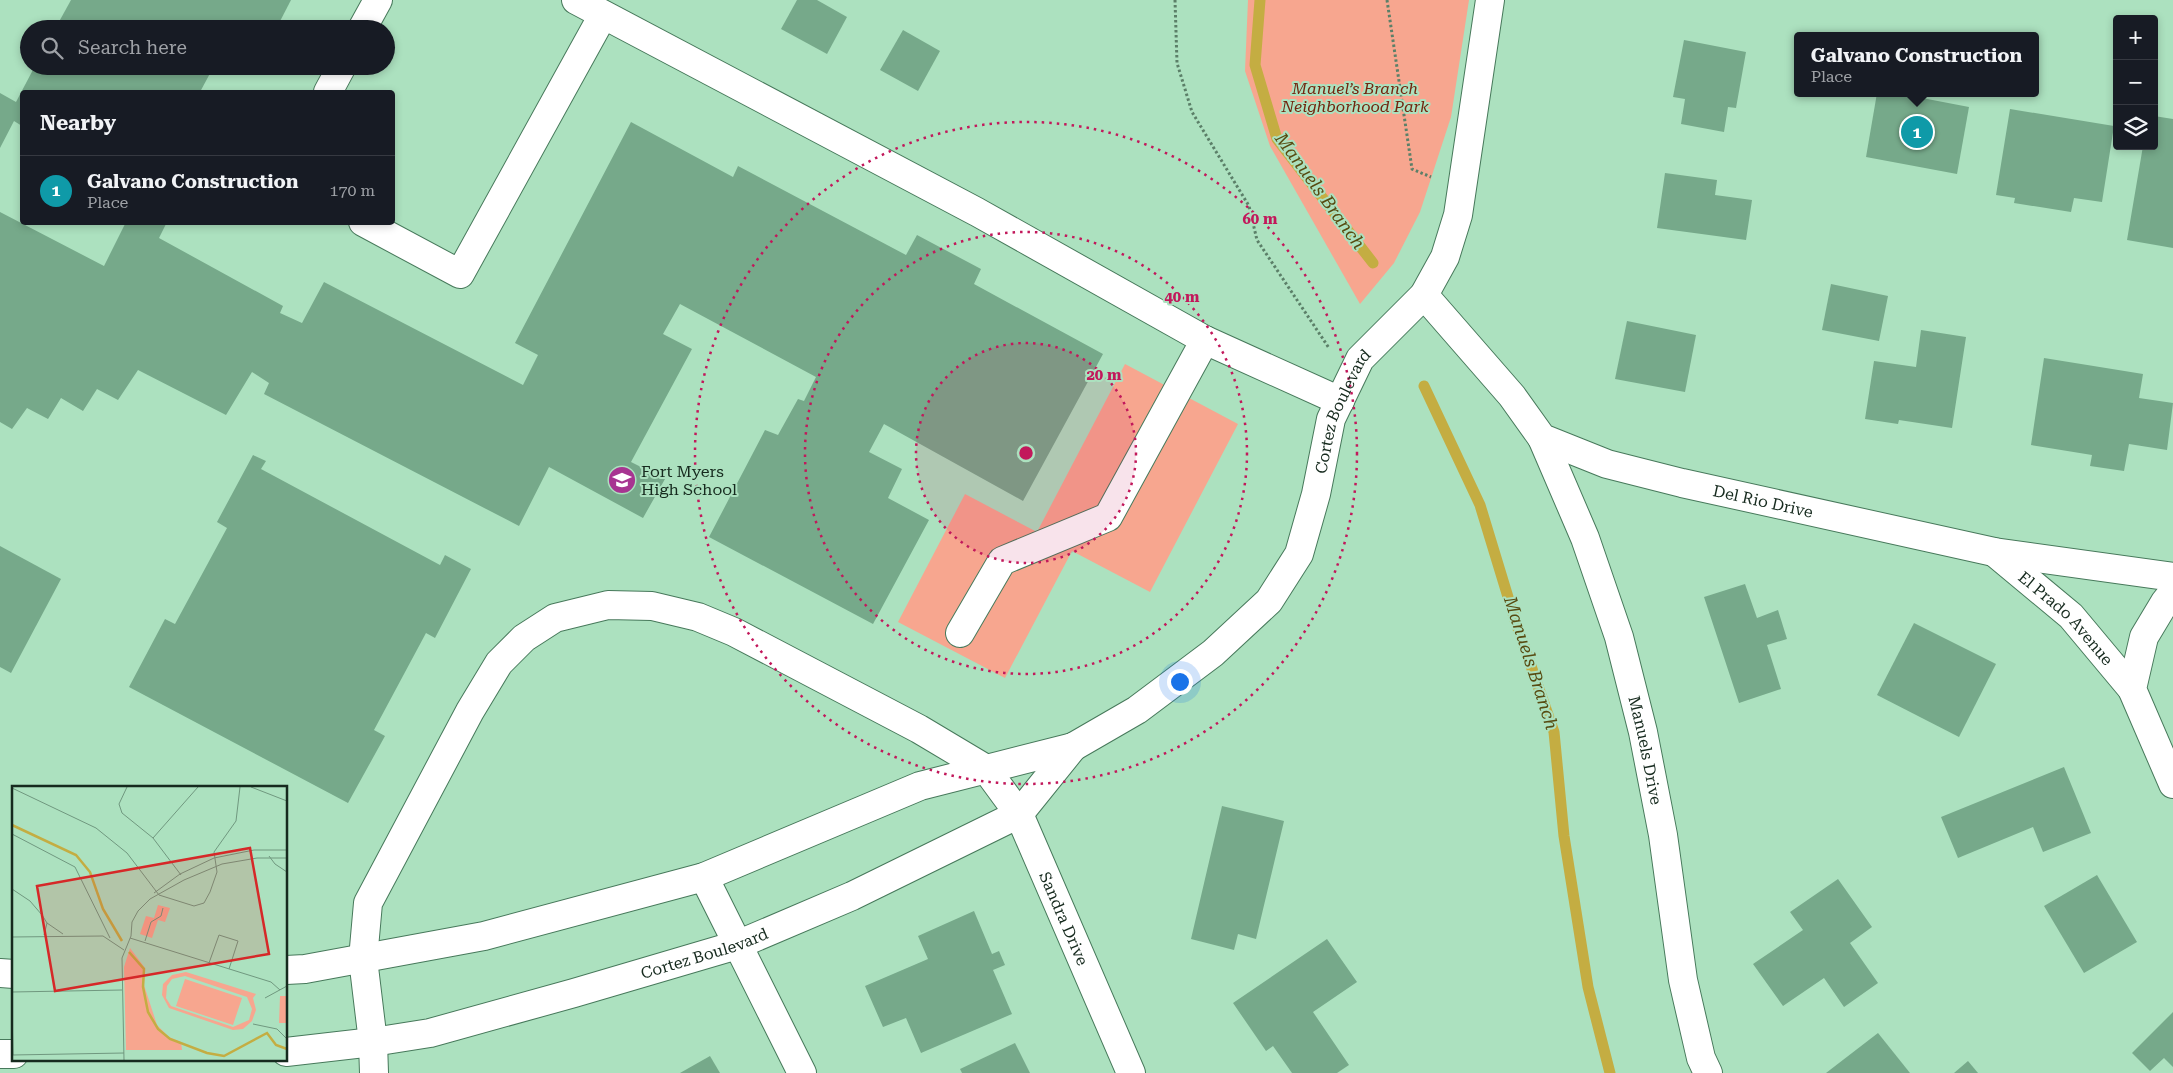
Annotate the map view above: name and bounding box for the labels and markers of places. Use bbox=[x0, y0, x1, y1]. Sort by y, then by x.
pin: 1 bbox=[1901, 113, 1933, 151]
centre of rings bbox=[1017, 444, 1035, 462]
place label: Fort Myers High School bbox=[641, 462, 737, 499]
school or university icon: Fort Myers High School bbox=[607, 465, 637, 495]

